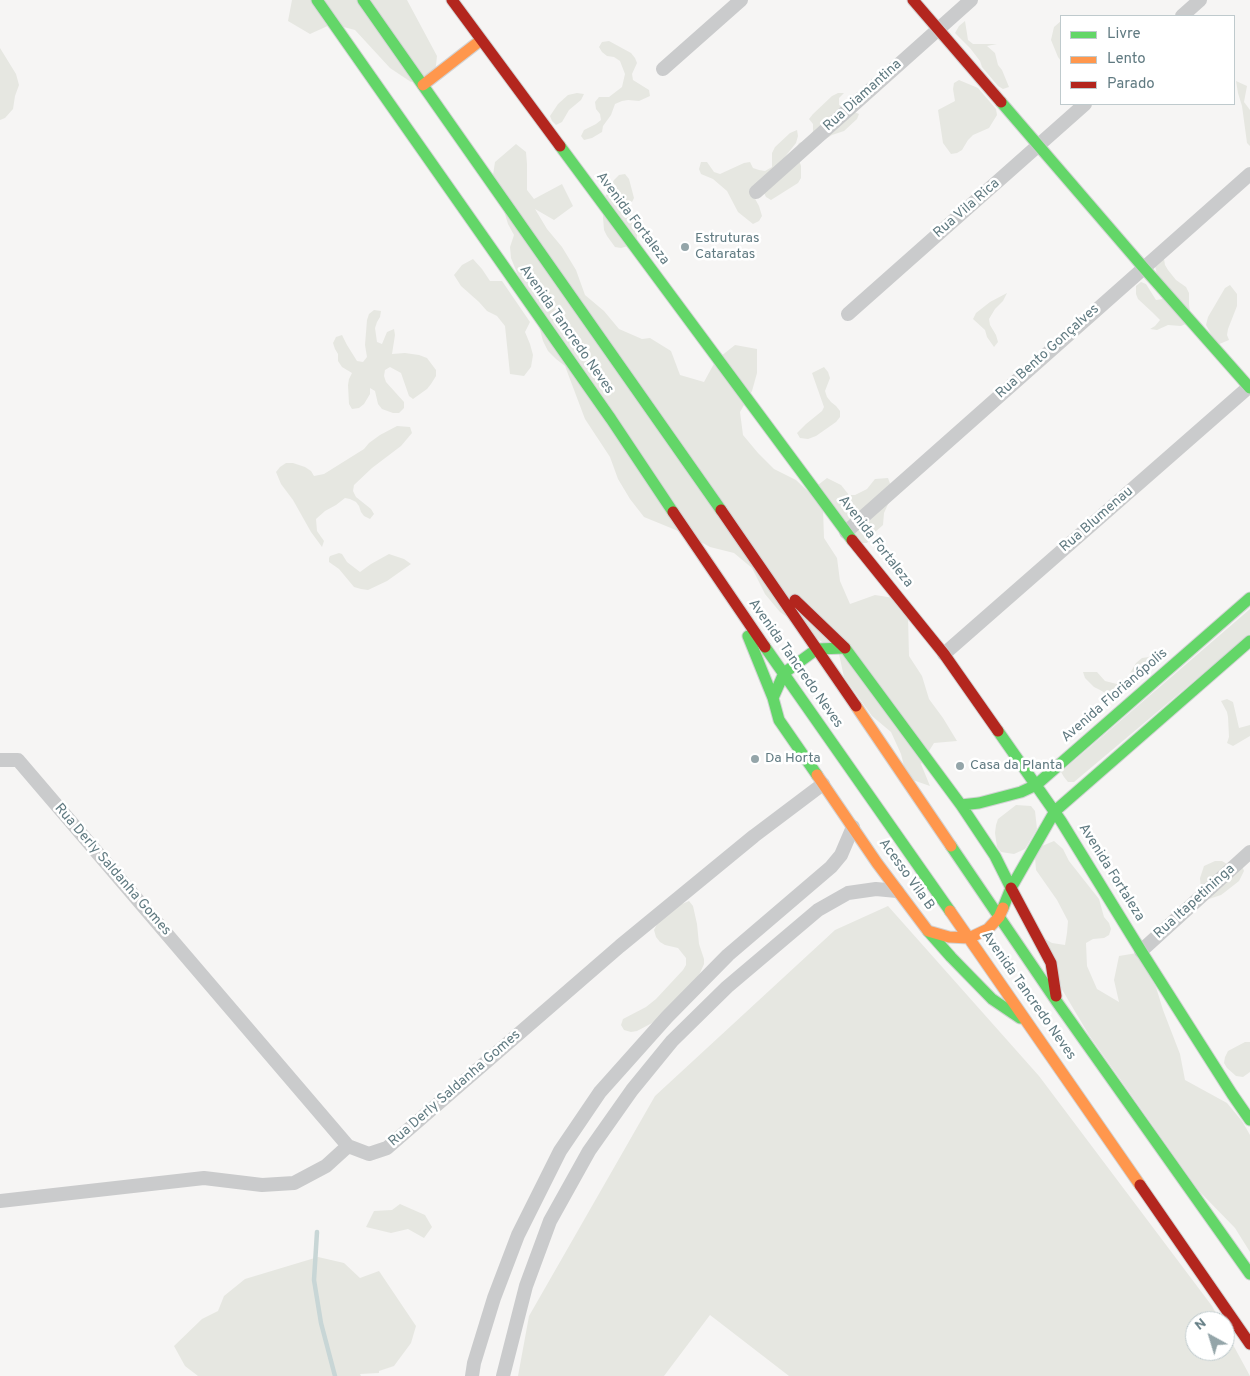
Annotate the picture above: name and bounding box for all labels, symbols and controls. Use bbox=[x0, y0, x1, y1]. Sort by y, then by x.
legend bbox=[1060, 15, 1235, 105]
text: Livre bbox=[1107, 25, 1141, 44]
text: Lento bbox=[1107, 50, 1146, 69]
street label: Rua Diamantina bbox=[820, 56, 906, 136]
text: Parado bbox=[1107, 75, 1155, 94]
street label: Avenida Fortaleza bbox=[592, 169, 672, 269]
street label: Rua Vila Rica bbox=[931, 176, 1003, 242]
place label: Estruturas Cataratas bbox=[695, 231, 759, 264]
marker: Estruturas Cataratas bbox=[679, 241, 691, 253]
street label: Avenida Tancredo Neves bbox=[515, 262, 617, 398]
street label: Rua Bento Gonçalves bbox=[993, 301, 1103, 403]
street label: Rua Blumenau bbox=[1057, 484, 1137, 556]
street label: Avenida Fortaleza bbox=[834, 493, 916, 591]
street label: Avenida Tancredo Neves bbox=[744, 596, 846, 732]
street label: Avenida Florianópolis bbox=[1059, 645, 1171, 747]
place label: Da Horta bbox=[765, 751, 821, 767]
marker: Da Horta bbox=[749, 753, 761, 765]
place label: Casa da Planta bbox=[970, 758, 1062, 774]
marker: Casa da Planta bbox=[954, 760, 966, 772]
street label: Rua Derly Saldanha Gomes bbox=[50, 801, 174, 939]
street label: Avenida Fortaleza bbox=[1074, 821, 1148, 925]
street label: Acesso Vila B bbox=[874, 836, 938, 914]
street label: Rua Itapetininga bbox=[1151, 861, 1239, 943]
street label: Avenida Tancredo Neves bbox=[977, 928, 1079, 1064]
street label: Rua Derly Saldanha Gomes bbox=[386, 1027, 524, 1151]
north arrow bbox=[1185, 1311, 1235, 1361]
text: N bbox=[1192, 1315, 1210, 1335]

